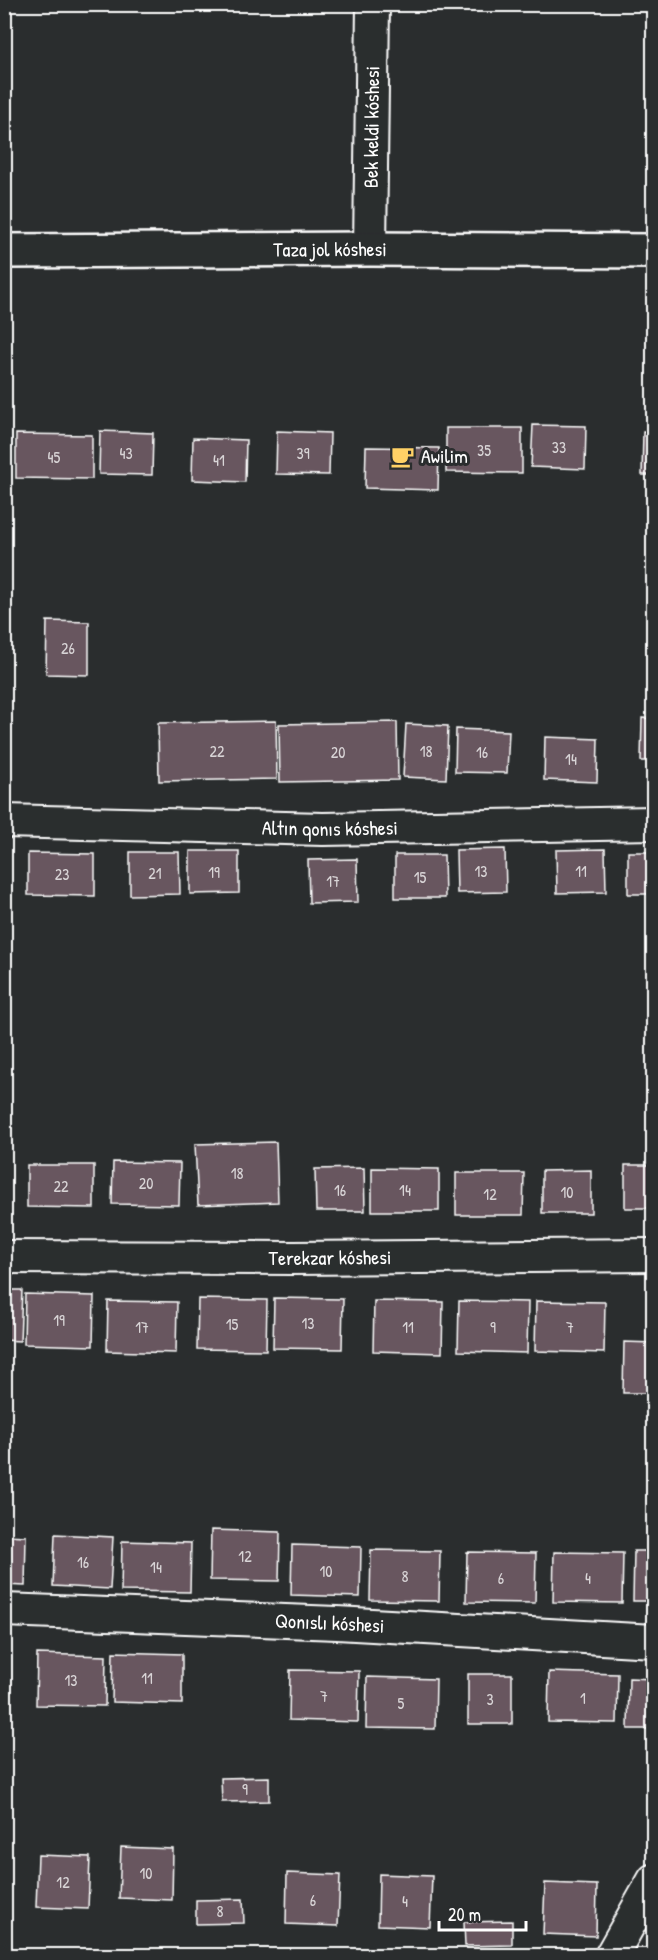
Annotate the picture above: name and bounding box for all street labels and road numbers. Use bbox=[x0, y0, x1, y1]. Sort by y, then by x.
street label: Bek keldi kóshesi bbox=[357, 66, 385, 188]
street label: Taza jol kóshesi bbox=[273, 235, 387, 263]
street label: Altın qonıs kóshesi bbox=[262, 813, 398, 842]
street label: Terekzar kóshesi bbox=[269, 1243, 391, 1271]
street label: Qonıslı kóshesi bbox=[275, 1607, 385, 1639]

